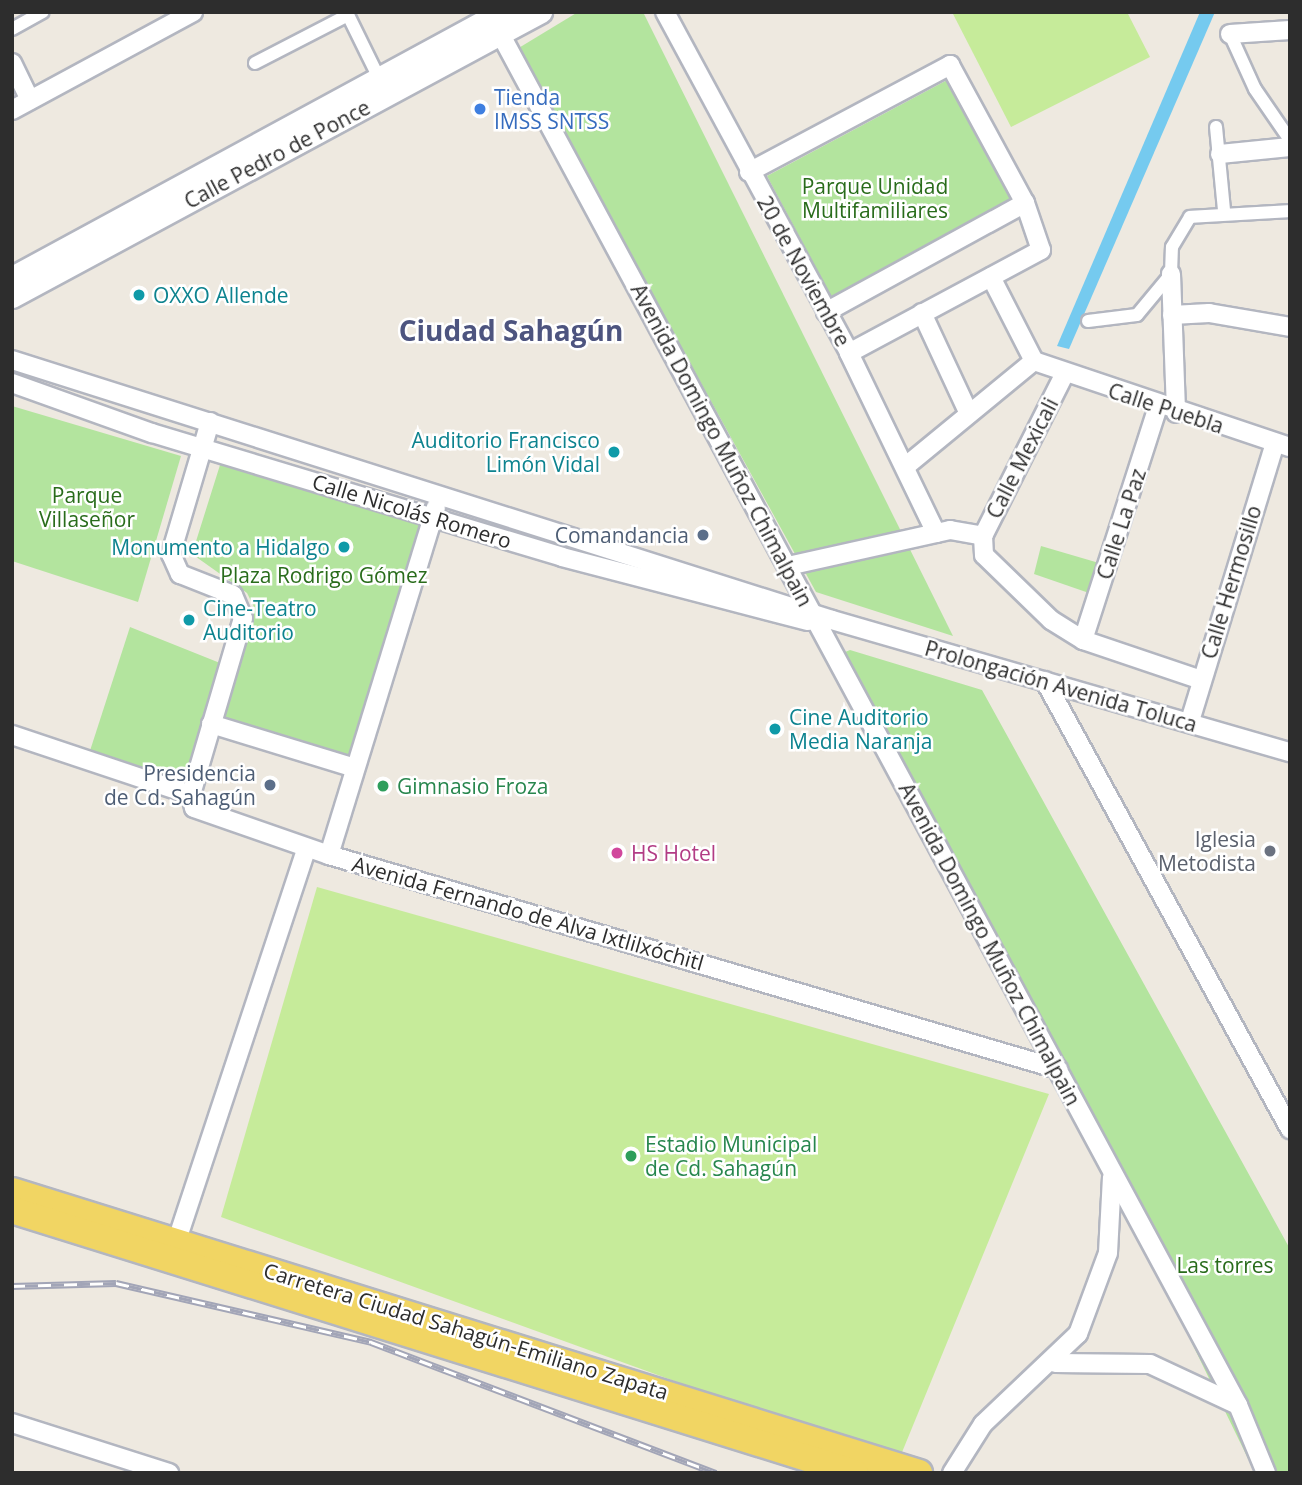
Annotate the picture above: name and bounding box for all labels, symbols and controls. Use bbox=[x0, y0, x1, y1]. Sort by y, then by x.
place label: Tienda IMSS SNTSS bbox=[494, 84, 609, 134]
street label: Calle Pedro de Ponce bbox=[180, 94, 374, 214]
marker: Tienda IMSS SNTSS bbox=[472, 101, 488, 117]
park label: Parque Unidad Multifamiliares bbox=[802, 173, 948, 223]
street label: 20 de Noviembre bbox=[752, 191, 856, 351]
street label: Avenida Domingo Muñoz Chimalpain bbox=[626, 279, 818, 611]
place label: OXXO Allende bbox=[153, 282, 289, 308]
marker: OXXO Allende bbox=[131, 287, 147, 303]
district label: Ciudad Sahagún bbox=[399, 313, 623, 347]
street label: Calle Puebla bbox=[1105, 377, 1227, 439]
street label: Calle Mexicali bbox=[981, 393, 1063, 523]
place label: Auditorio Francisco Limón Vidal bbox=[412, 427, 600, 477]
marker: Auditorio Francisco Limón Vidal bbox=[606, 444, 622, 460]
street label: Calle La Paz bbox=[1091, 465, 1151, 583]
street label: Calle Nicolás Romero bbox=[309, 469, 515, 553]
park label: Parque Villaseñor bbox=[39, 482, 135, 532]
street label: Calle Hermosillo bbox=[1196, 502, 1266, 662]
place label: Comandancia bbox=[555, 522, 689, 548]
marker: Comandancia bbox=[695, 527, 711, 543]
place label: Monumento a Hidalgo bbox=[111, 534, 330, 560]
marker: Monumento a Hidalgo bbox=[336, 539, 352, 555]
park label: Plaza Rodrigo Gómez bbox=[220, 562, 428, 588]
place label: Cine-Teatro Auditorio bbox=[203, 595, 317, 645]
marker: Cine-Teatro Auditorio bbox=[181, 612, 197, 628]
street label: Prolongación Avenida Toluca bbox=[922, 635, 1200, 737]
place label: Cine Auditorio Media Naranja bbox=[789, 704, 933, 754]
marker: Cine Auditorio Media Naranja bbox=[767, 721, 783, 737]
place label: Presidencia de Cd. Sahagún bbox=[104, 760, 256, 810]
place label: Gimnasio Froza bbox=[397, 773, 549, 799]
marker: Presidencia de Cd. Sahagún bbox=[262, 777, 278, 793]
marker: Gimnasio Froza bbox=[375, 778, 391, 794]
street label: Avenida Domingo Muñoz Chimalpain bbox=[894, 778, 1086, 1110]
place label: Iglesia Metodista bbox=[1158, 826, 1256, 876]
place label: HS Hotel bbox=[631, 840, 716, 866]
marker: Iglesia Metodista bbox=[1262, 843, 1278, 859]
marker: HS Hotel bbox=[609, 845, 625, 861]
street label: Avenida Fernando de Alva Ixtlilxóchitl bbox=[349, 851, 707, 975]
place label: Estadio Municipal de Cd. Sahagún bbox=[645, 1131, 817, 1181]
marker: Estadio Municipal de Cd. Sahagún bbox=[623, 1148, 639, 1164]
park label: Las torres bbox=[1176, 1252, 1274, 1278]
street label: Carretera Ciudad Sahagún-Emiliano Zapata bbox=[261, 1257, 671, 1405]

